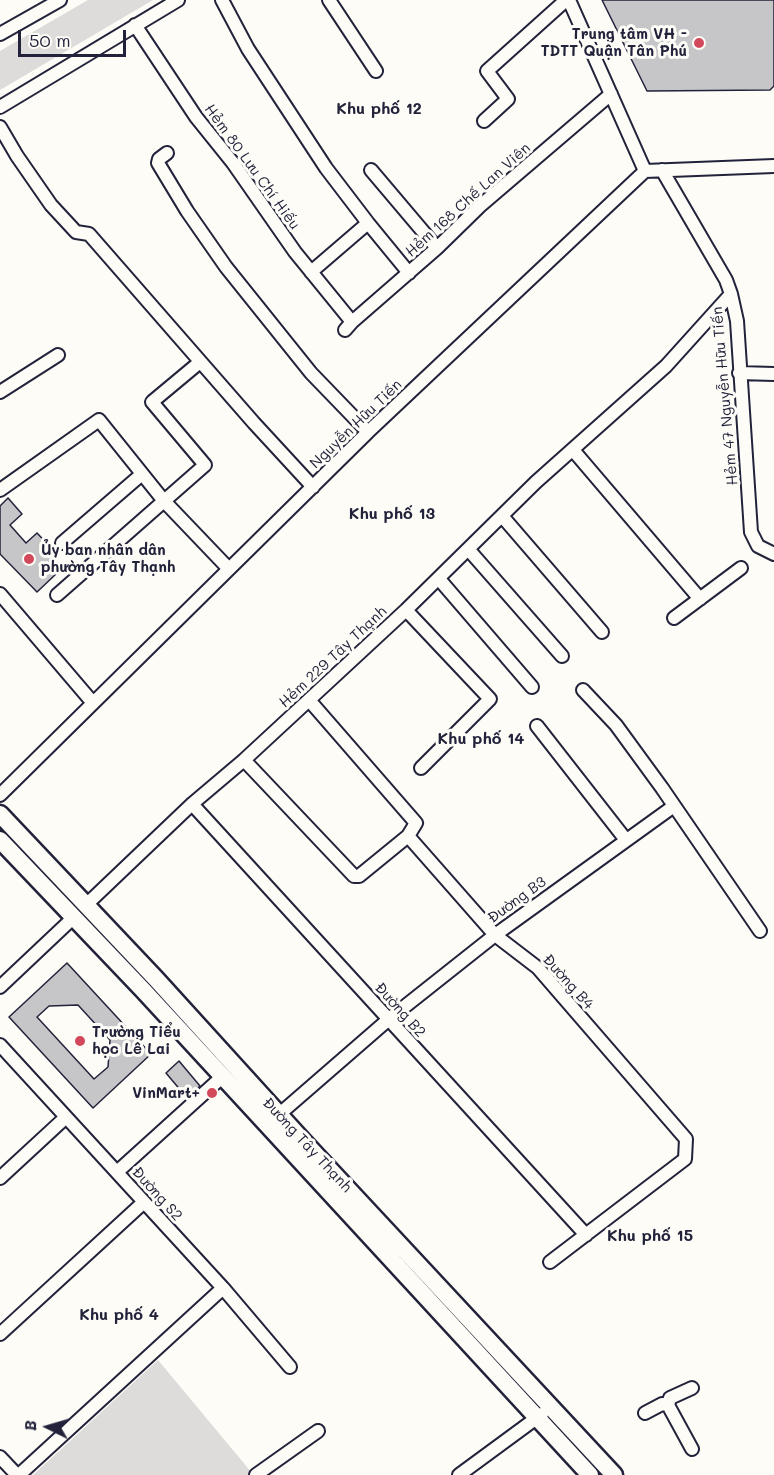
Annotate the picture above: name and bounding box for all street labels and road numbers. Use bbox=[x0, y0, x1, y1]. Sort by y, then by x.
street label: Hẻm 80 Lưu Chí Hiếu bbox=[201, 101, 303, 233]
street label: Hẻm 168 Chế Lan Viên bbox=[402, 139, 534, 261]
street label: Hẻm 47 Nguyễn Hữu Tiến bbox=[708, 306, 742, 486]
street label: Nguyễn Hữu Tiến bbox=[306, 376, 406, 472]
street label: Hẻm 229 Tây Thạnh bbox=[276, 603, 390, 711]
street label: Đường B3 bbox=[484, 873, 550, 927]
street label: Đường B4 bbox=[539, 951, 597, 1013]
street label: Đường B2 bbox=[371, 979, 429, 1041]
street label: Đường Tây Thạnh bbox=[258, 1094, 356, 1196]
street label: Đường S2 bbox=[128, 1163, 186, 1225]

